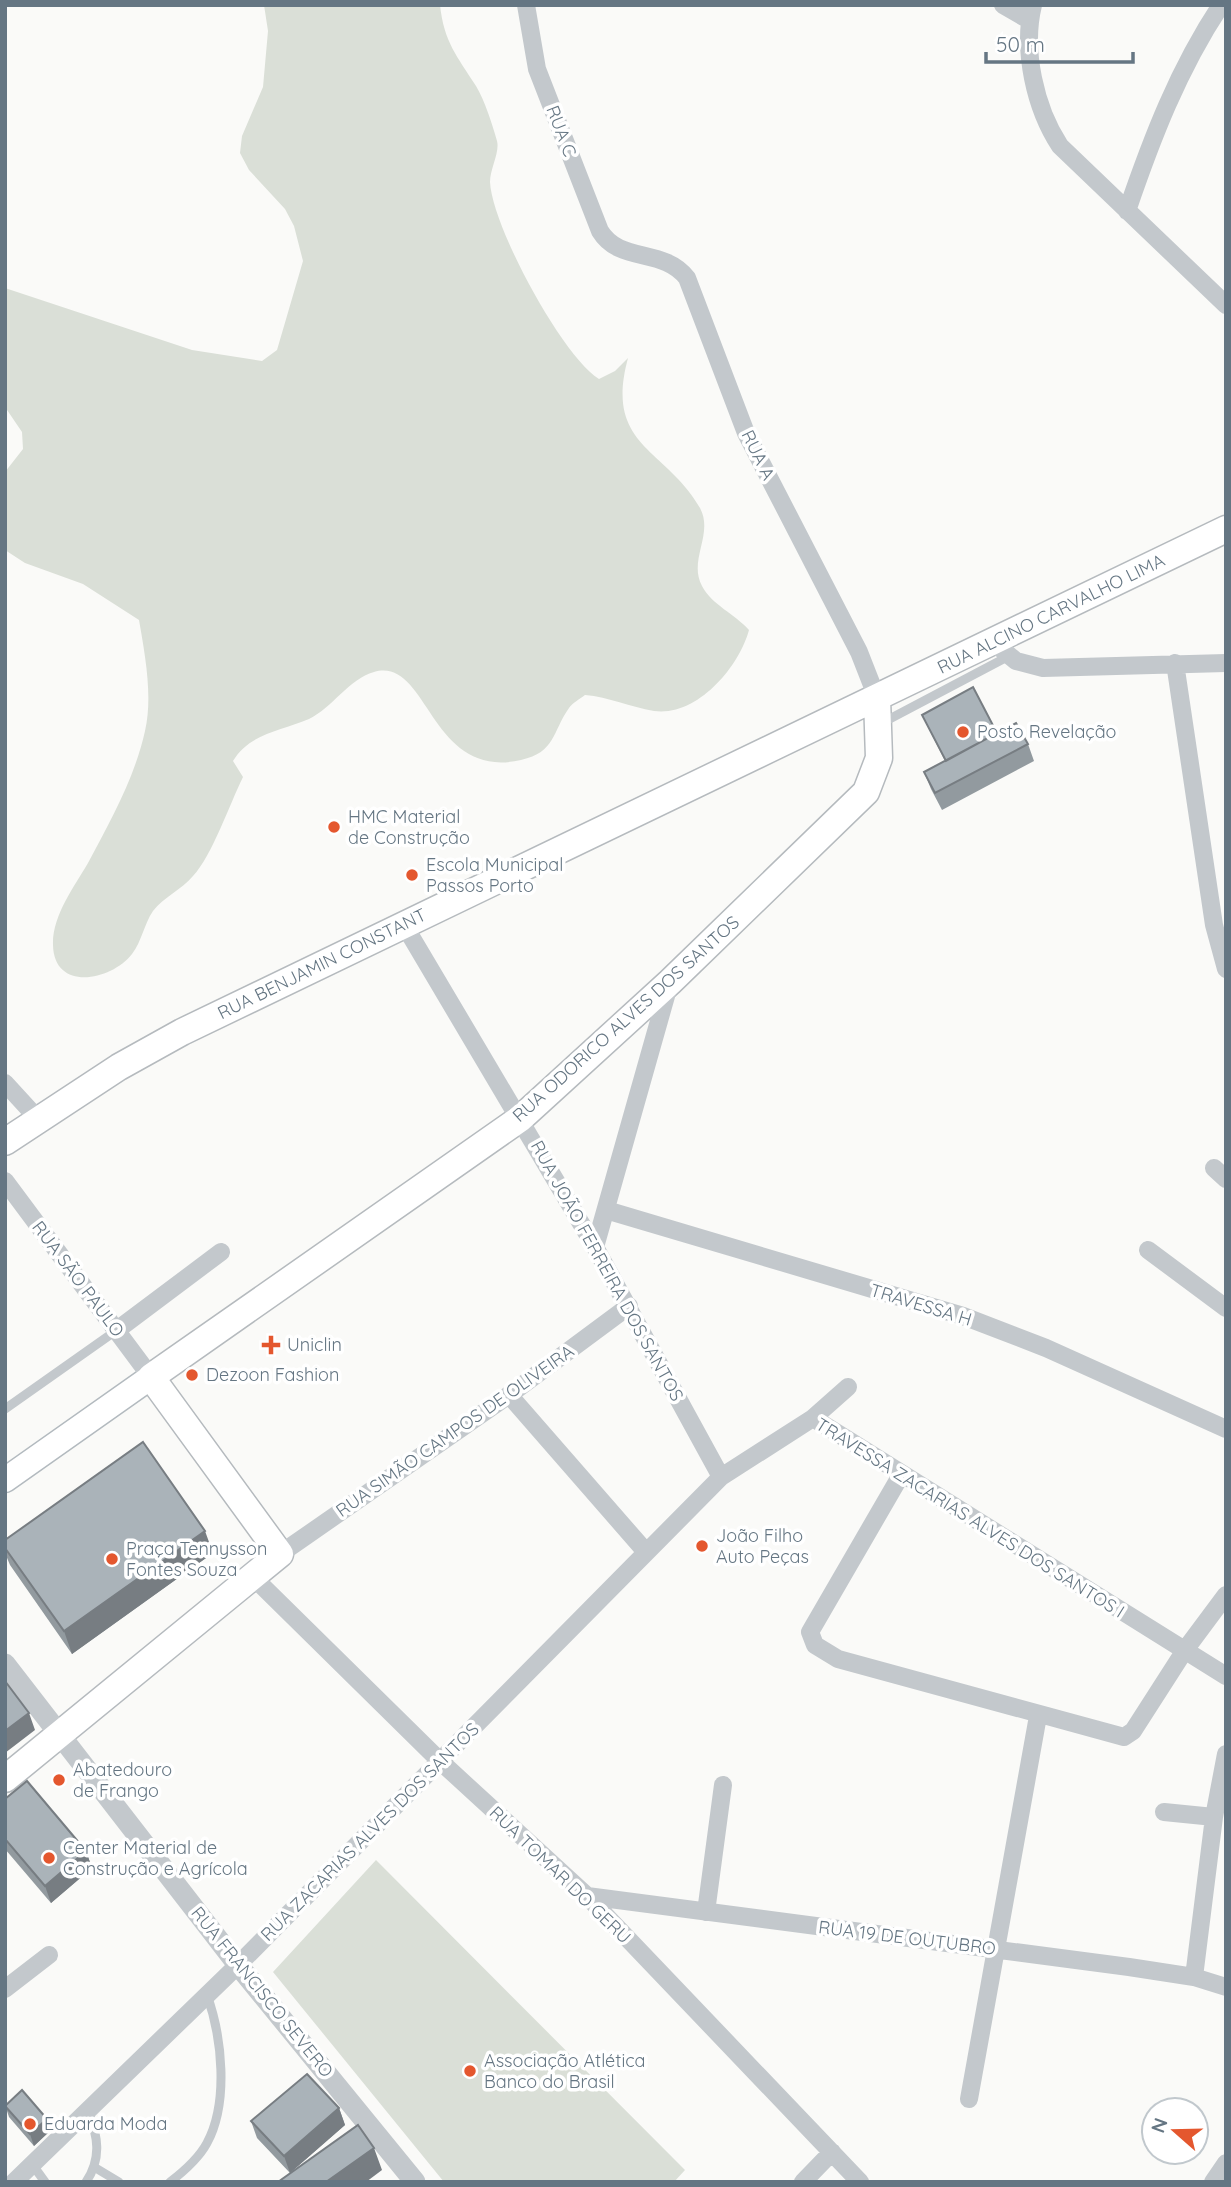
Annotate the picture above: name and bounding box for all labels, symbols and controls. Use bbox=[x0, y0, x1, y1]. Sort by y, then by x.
scale bar bbox=[986, 21, 1133, 65]
text: 50 m bbox=[996, 31, 1045, 57]
street label: RUA C bbox=[541, 102, 582, 160]
street label: RUA A bbox=[737, 426, 781, 484]
street label: RUA ALCINO CARVALHO LIMA bbox=[933, 548, 1169, 679]
place label: Posto Revelação bbox=[977, 720, 1116, 743]
marker: Posto Revelação bbox=[955, 724, 971, 740]
place label: HMC Material de Construção bbox=[348, 805, 470, 849]
marker: HMC Material de Construção bbox=[326, 819, 342, 835]
place label: Escola Municipal Passos Porto bbox=[426, 853, 563, 897]
marker: Escola Municipal Passos Porto bbox=[404, 867, 420, 883]
street label: RUA BENJAMIN CONSTANT bbox=[214, 903, 430, 1024]
street label: RUA ODORICO ALVES DOS SANTOS bbox=[507, 911, 744, 1127]
street label: RUA JOÃO FERREIRA DOS SANTOS bbox=[526, 1136, 689, 1405]
street label: RUA SÃO PAULO bbox=[27, 1216, 129, 1341]
street label: TRAVESSA H bbox=[868, 1278, 975, 1331]
place label: Uniclin bbox=[287, 1333, 342, 1356]
marker: Uniclin bbox=[261, 1335, 281, 1355]
street label: RUA SIMÃO CAMPOS DE OLIVEIRA bbox=[331, 1339, 578, 1522]
place label: Dezoon Fashion bbox=[206, 1363, 339, 1386]
marker: Dezoon Fashion bbox=[184, 1367, 200, 1383]
street label: TRAVESSA ZACARIAS ALVES DOS SANTOS I bbox=[812, 1413, 1129, 1623]
place label: João Filho Auto Peças bbox=[716, 1524, 809, 1568]
place label: Praça Tennysson Fontes Souza bbox=[126, 1537, 267, 1581]
marker: João Filho Auto Peças bbox=[694, 1538, 710, 1554]
marker: Praça Tennysson Fontes Souza bbox=[104, 1551, 120, 1567]
street label: RUA ZACARIAS ALVES DOS SANTOS bbox=[256, 1718, 484, 1946]
place label: Abatedouro de Frango bbox=[73, 1758, 172, 1802]
marker: Abatedouro de Frango bbox=[51, 1772, 67, 1788]
street label: RUA TOMAR DO GERU bbox=[485, 1801, 636, 1948]
place label: Center Material de Construção e Agrícola bbox=[63, 1836, 248, 1880]
marker: Center Material de Construção e Agrícola bbox=[41, 1850, 57, 1866]
street label: RUA FRANCISCO SEVERO bbox=[186, 1902, 338, 2082]
street label: RUA 19 DE OUTUBRO bbox=[817, 1915, 997, 1960]
place label: Associação Atlética Banco do Brasil bbox=[484, 2049, 645, 2093]
marker: Associação Atlética Banco do Brasil bbox=[462, 2063, 478, 2079]
north arrow bbox=[1140, 2096, 1210, 2166]
place label: Eduarda Moda bbox=[44, 2112, 167, 2135]
text: N bbox=[1145, 2115, 1173, 2136]
marker: Eduarda Moda bbox=[22, 2116, 38, 2132]

